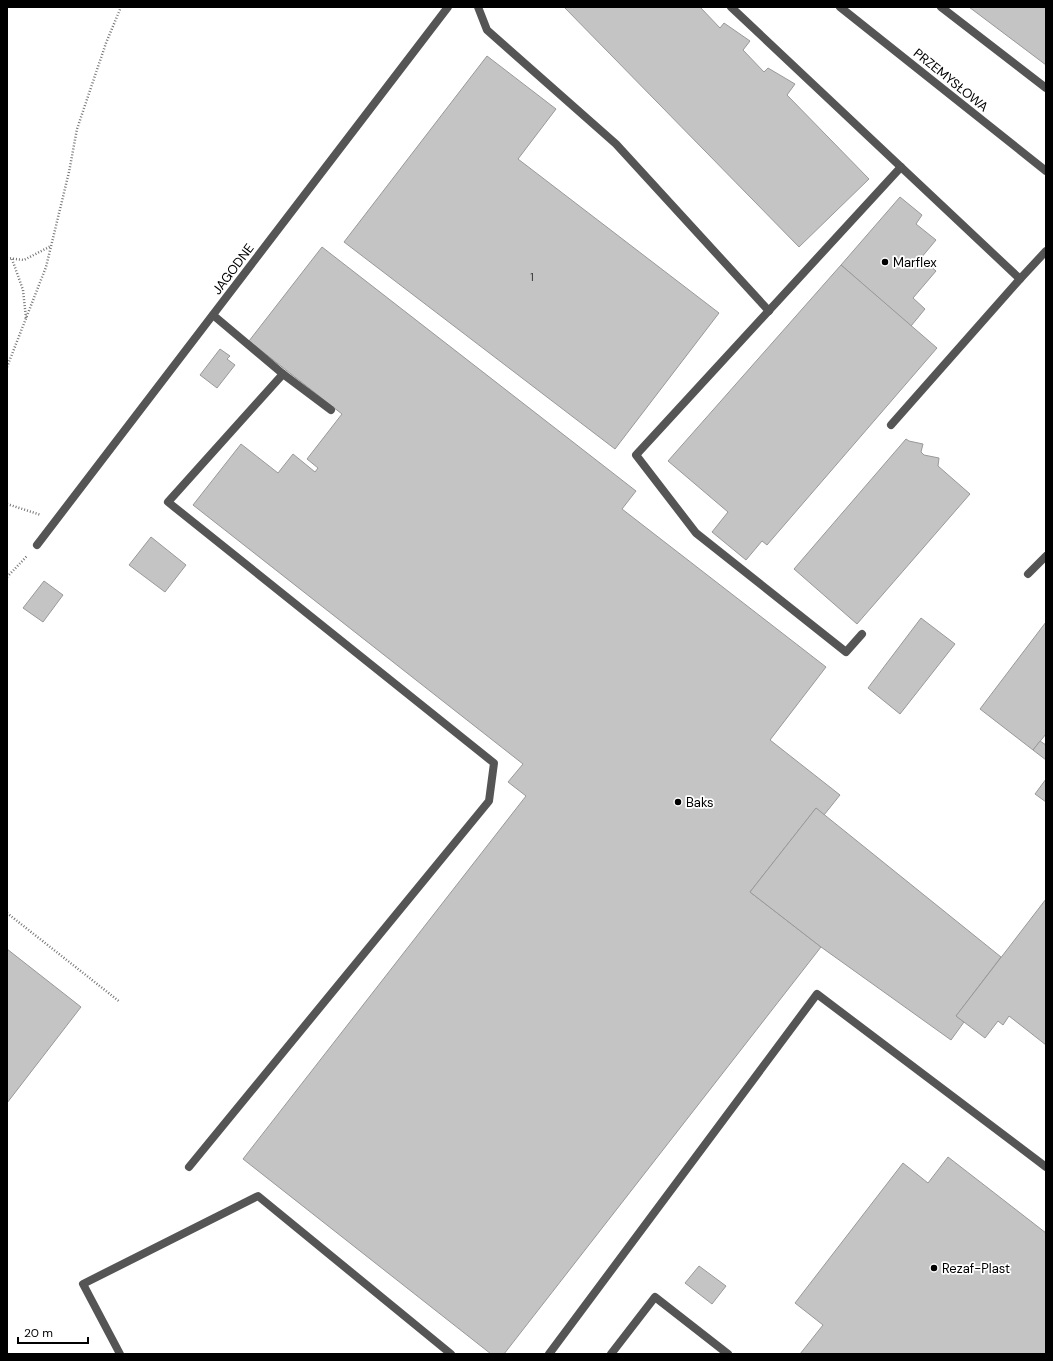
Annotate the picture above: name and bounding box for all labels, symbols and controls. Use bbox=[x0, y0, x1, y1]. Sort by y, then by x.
street label: PRZEMYSŁOWA bbox=[910, 45, 992, 116]
street label: JAGODNE bbox=[208, 240, 258, 298]
place label: Marflex bbox=[893, 254, 937, 271]
marker: Marflex bbox=[880, 257, 890, 267]
house number: 1 bbox=[530, 270, 534, 284]
place label: Baks bbox=[686, 794, 714, 811]
marker: Baks bbox=[673, 797, 683, 807]
place label: Rezaf-Plast bbox=[942, 1260, 1010, 1277]
marker: Rezaf-Plast bbox=[929, 1263, 939, 1273]
scale bar bbox=[18, 1319, 88, 1345]
text: 20 m bbox=[24, 1325, 53, 1341]

